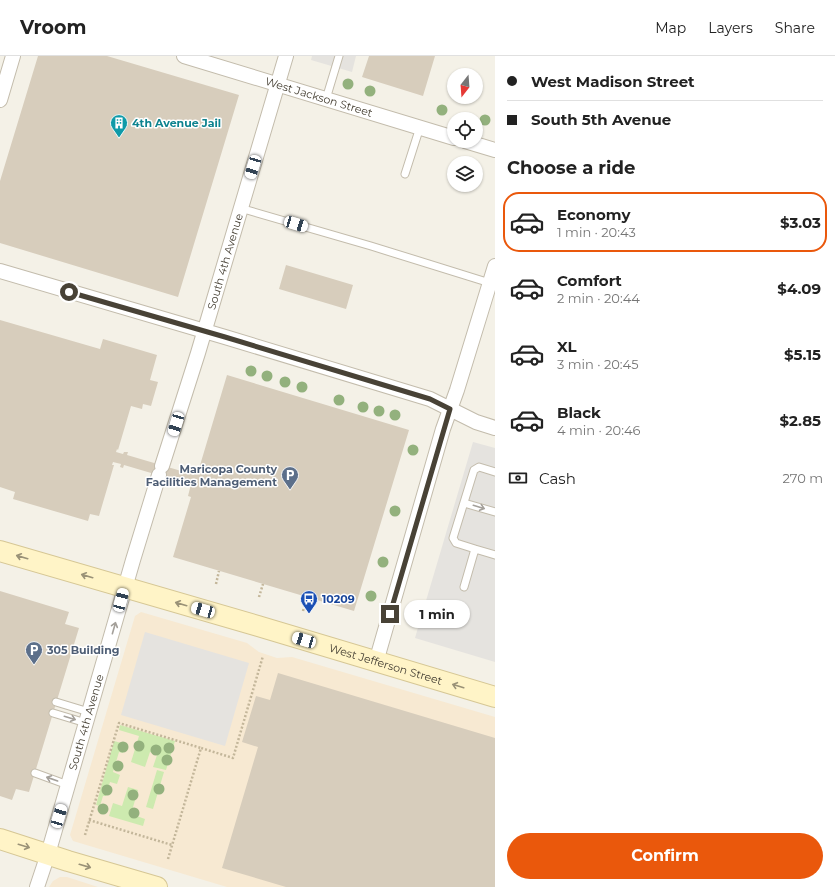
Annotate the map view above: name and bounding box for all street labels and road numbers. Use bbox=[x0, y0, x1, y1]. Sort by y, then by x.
street label: West Jackson Street bbox=[264, 74, 375, 120]
street label: South 4th Avenue bbox=[204, 211, 246, 311]
street label: West Jefferson Street bbox=[327, 641, 445, 688]
street label: South 4th Avenue bbox=[66, 672, 107, 772]

